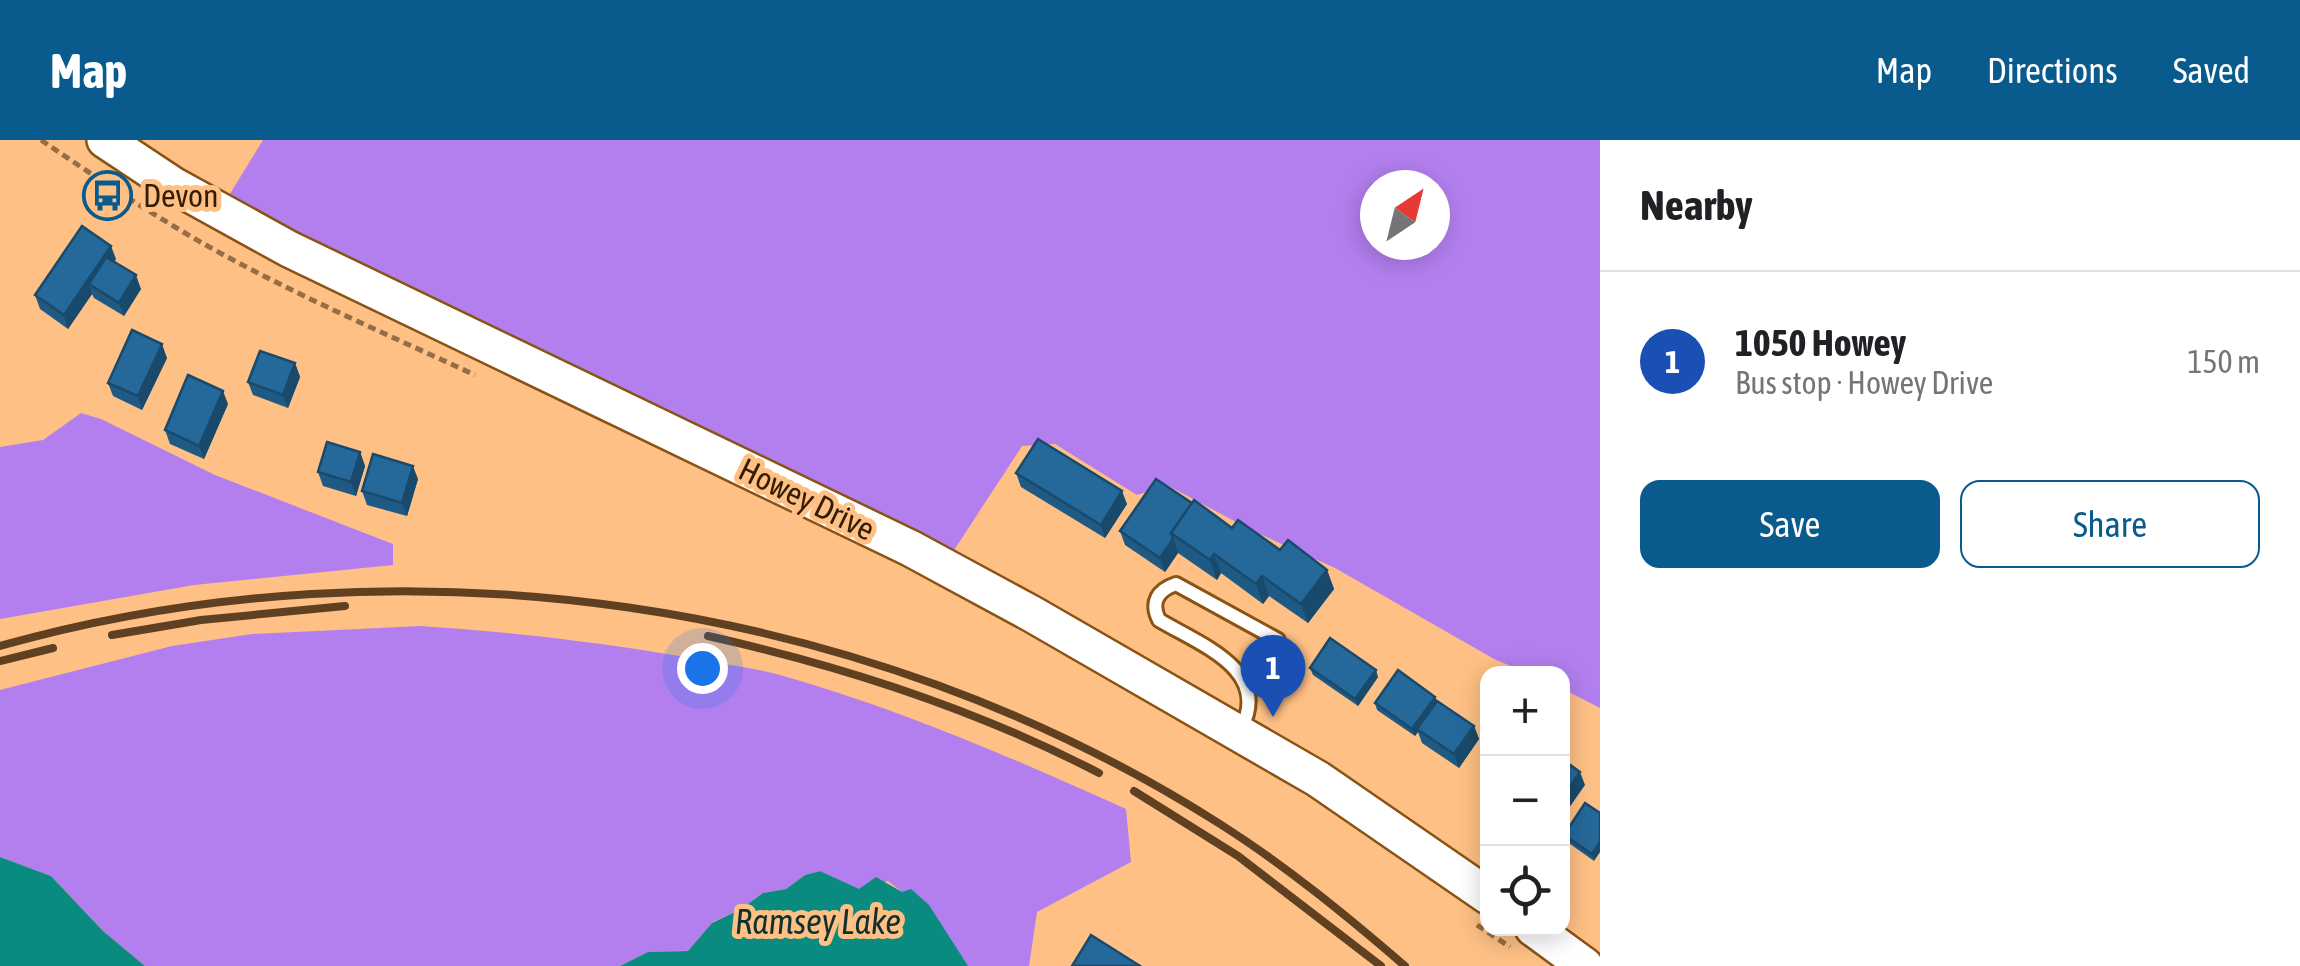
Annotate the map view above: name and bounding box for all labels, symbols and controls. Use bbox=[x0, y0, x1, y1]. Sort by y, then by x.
text: Map bbox=[50, 43, 127, 98]
text: Map bbox=[1876, 50, 1932, 90]
text: Directions bbox=[1987, 50, 2118, 90]
text: Saved bbox=[2173, 50, 2250, 90]
bus stop icon: Devon bbox=[82, 169, 134, 221]
north arrow bbox=[1360, 170, 1450, 260]
place label: Devon bbox=[143, 177, 219, 214]
text: Nearby bbox=[1640, 181, 1753, 229]
text: 1050 Howey bbox=[1735, 321, 1906, 364]
text: 1 bbox=[1665, 343, 1680, 380]
text: 150 m bbox=[2187, 343, 2260, 380]
text: Bus stop · Howey Drive bbox=[1735, 364, 1993, 401]
street label: Howey Drive bbox=[733, 450, 881, 548]
button: Save bbox=[1640, 480, 1940, 568]
button: Share bbox=[1960, 480, 2260, 568]
pin: 1 bbox=[1240, 634, 1306, 717]
your location bbox=[677, 643, 728, 694]
map controls bbox=[1480, 666, 1570, 936]
button: + bbox=[1480, 666, 1570, 756]
button: − bbox=[1480, 756, 1570, 846]
button: locate bbox=[1480, 846, 1570, 936]
water label: Ramsey Lake bbox=[735, 901, 901, 941]

